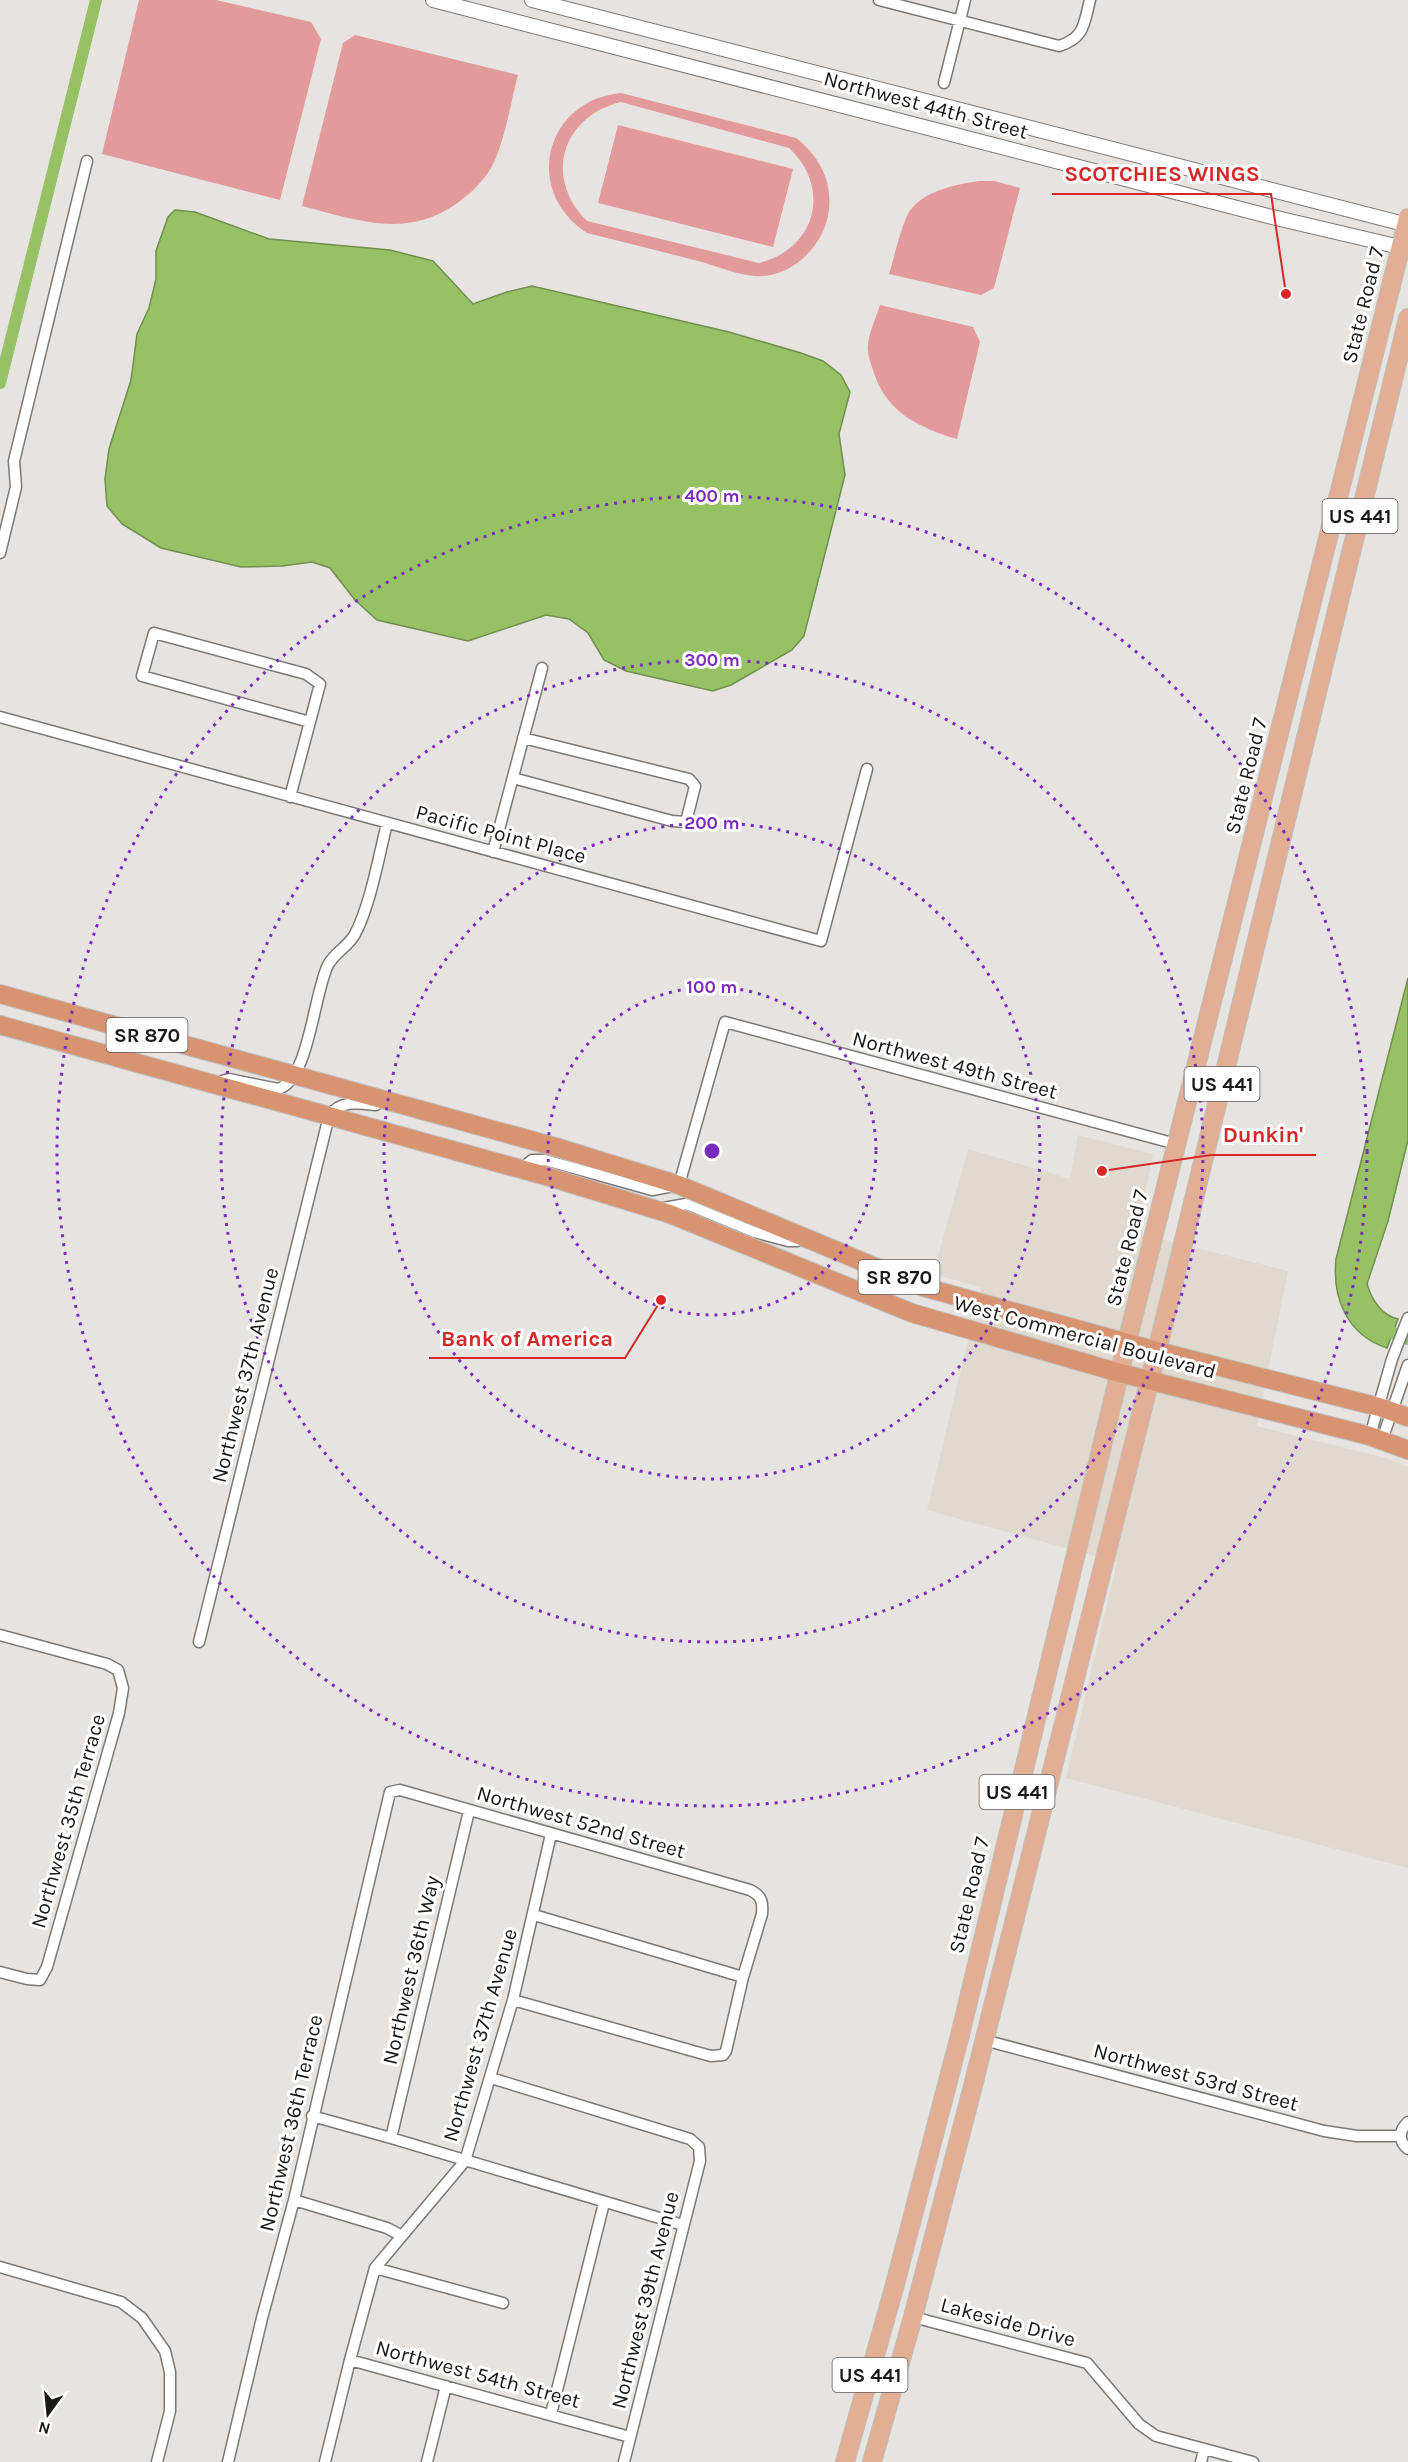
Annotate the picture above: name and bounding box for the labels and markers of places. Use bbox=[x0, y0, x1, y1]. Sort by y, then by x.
callout: SCOTCHIES WINGS bbox=[1052, 154, 1271, 194]
callout: Dunkin' bbox=[1211, 1115, 1316, 1155]
centre of rings bbox=[702, 1141, 722, 1161]
callout: Bank of America bbox=[429, 1318, 625, 1358]

